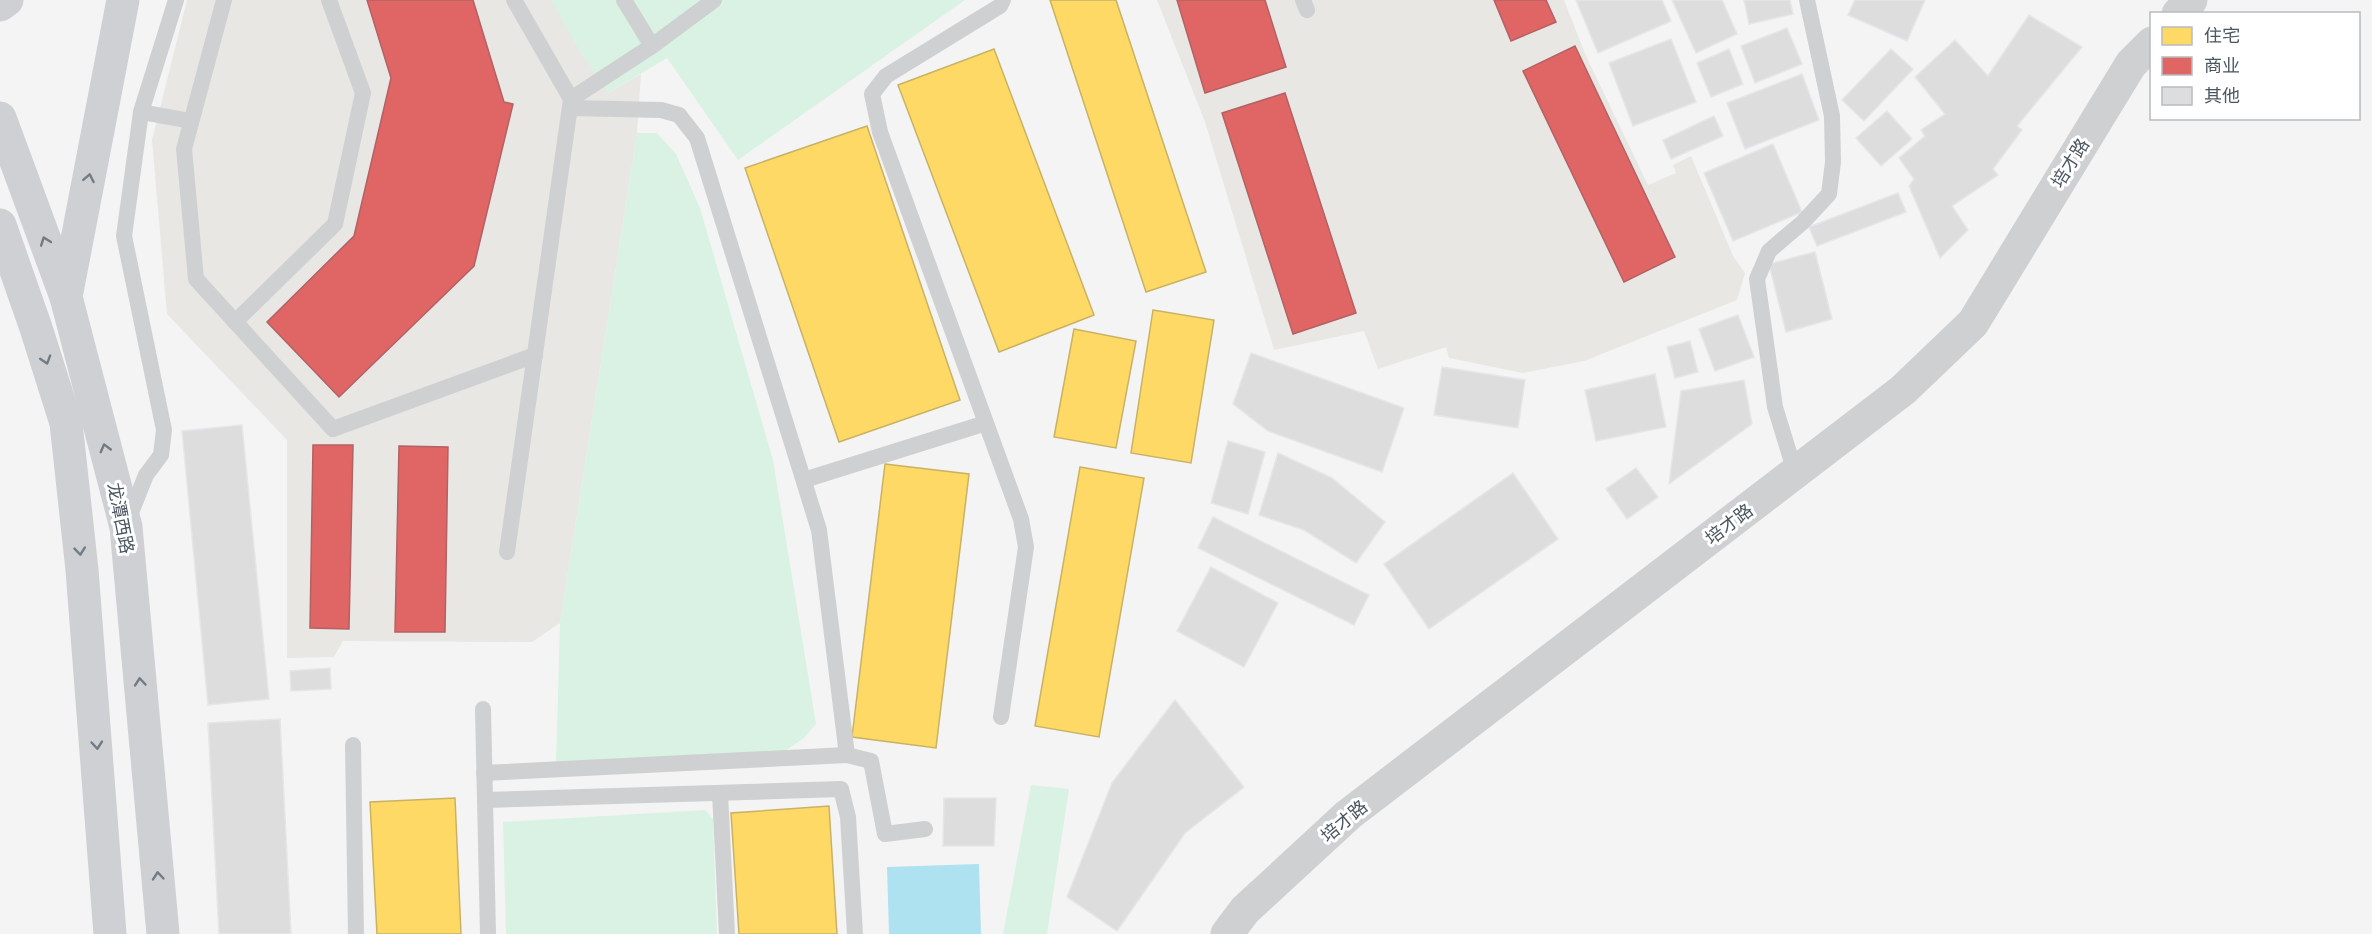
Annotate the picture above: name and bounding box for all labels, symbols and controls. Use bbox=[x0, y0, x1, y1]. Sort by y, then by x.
legend bbox=[2150, 12, 2360, 120]
text: 住宅 bbox=[2204, 23, 2240, 48]
text: 商业 bbox=[2204, 53, 2240, 78]
text: 其他 bbox=[2204, 83, 2240, 108]
street label: 培才路 bbox=[2045, 133, 2095, 193]
one-way arrow bbox=[82, 173, 95, 183]
one-way arrow bbox=[40, 236, 52, 247]
one-way arrow bbox=[39, 354, 51, 365]
one-way arrow bbox=[100, 443, 113, 453]
street label: 龙潭西路 bbox=[102, 480, 140, 556]
street label: 培才路 bbox=[1700, 498, 1758, 550]
one-way arrow bbox=[73, 547, 86, 556]
one-way arrow bbox=[134, 677, 147, 686]
one-way arrow bbox=[90, 741, 103, 750]
street label: 培才路 bbox=[1315, 794, 1373, 848]
one-way arrow bbox=[152, 871, 165, 880]

